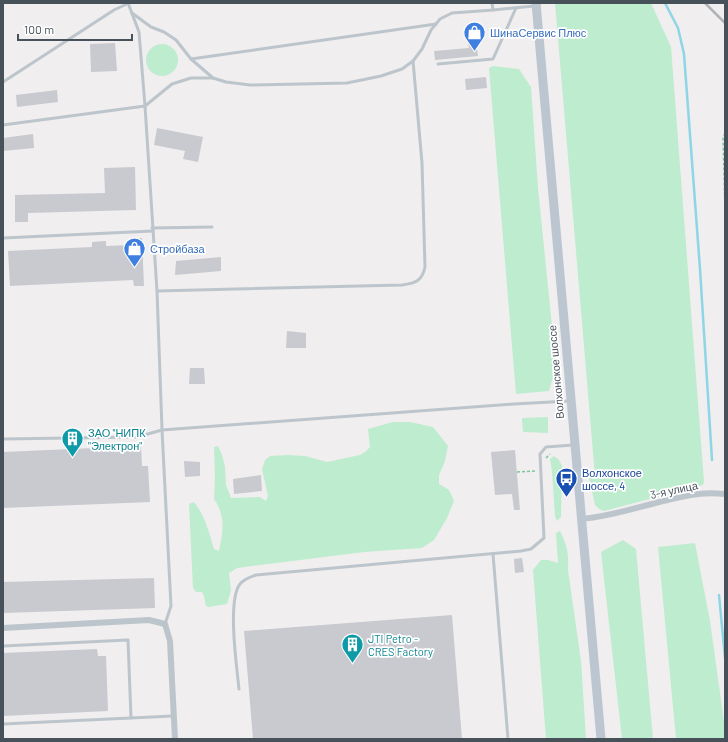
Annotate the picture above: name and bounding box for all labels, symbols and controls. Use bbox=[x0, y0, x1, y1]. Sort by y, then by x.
scale bar bbox=[18, 16, 132, 42]
shop icon: ШинаСервис Плюс bbox=[462, 20, 488, 53]
text: 100 m bbox=[24, 22, 54, 36]
place label: ШинаСервис Плюс bbox=[490, 26, 587, 39]
shop icon: Стройбаза bbox=[122, 236, 148, 269]
place label: Стройбаза bbox=[150, 242, 205, 255]
street label: Волхонское шоссе bbox=[545, 325, 566, 420]
building icon: ЗАО "НИПК "Электрон" bbox=[59, 426, 85, 459]
place label: ЗАО "НИПК "Электрон" bbox=[88, 426, 146, 452]
bus stop icon: Волхонское шоссе, 4 bbox=[553, 466, 579, 499]
place label: Волхонское шоссе, 4 bbox=[582, 466, 642, 492]
street label: 3-я улица bbox=[649, 478, 700, 501]
building icon: JTI Petro - CRES Factory bbox=[339, 632, 365, 665]
place label: JTI Petro - CRES Factory bbox=[368, 632, 433, 658]

